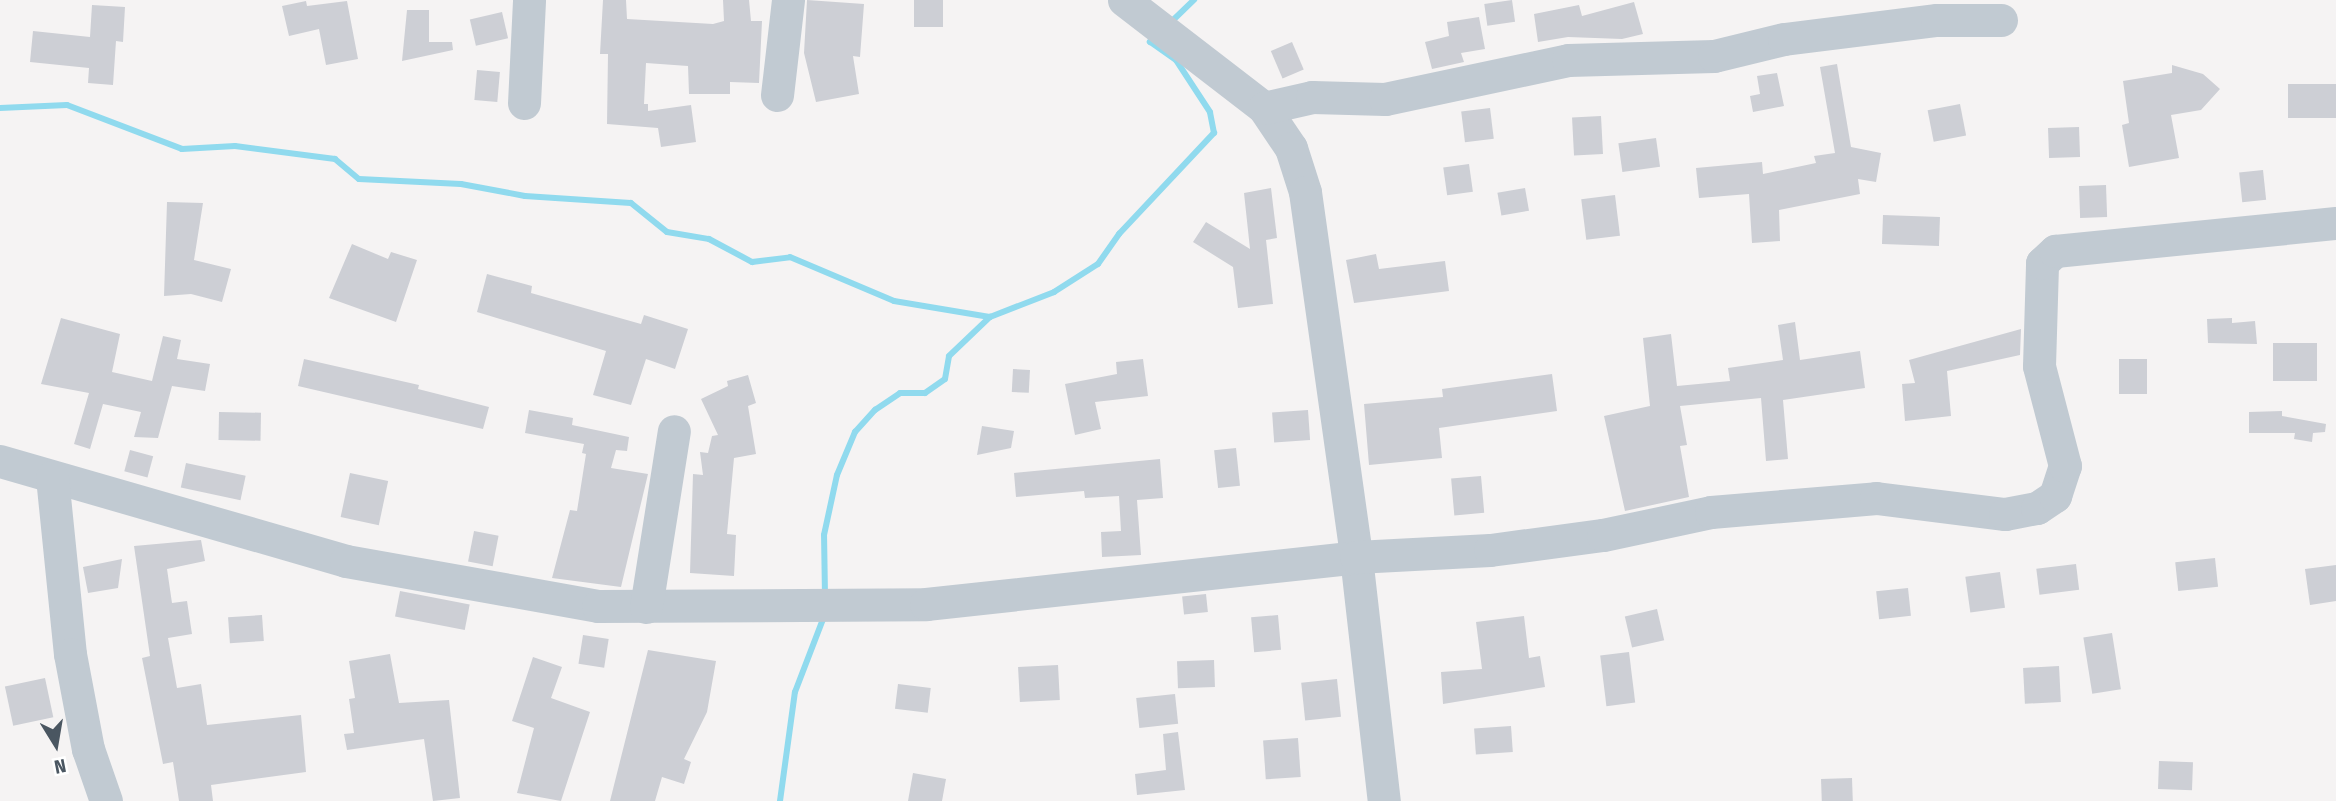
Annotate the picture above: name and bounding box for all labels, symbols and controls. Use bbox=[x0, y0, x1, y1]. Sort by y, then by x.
north arrow bbox=[21, 710, 91, 780]
text: N bbox=[52, 754, 68, 778]

